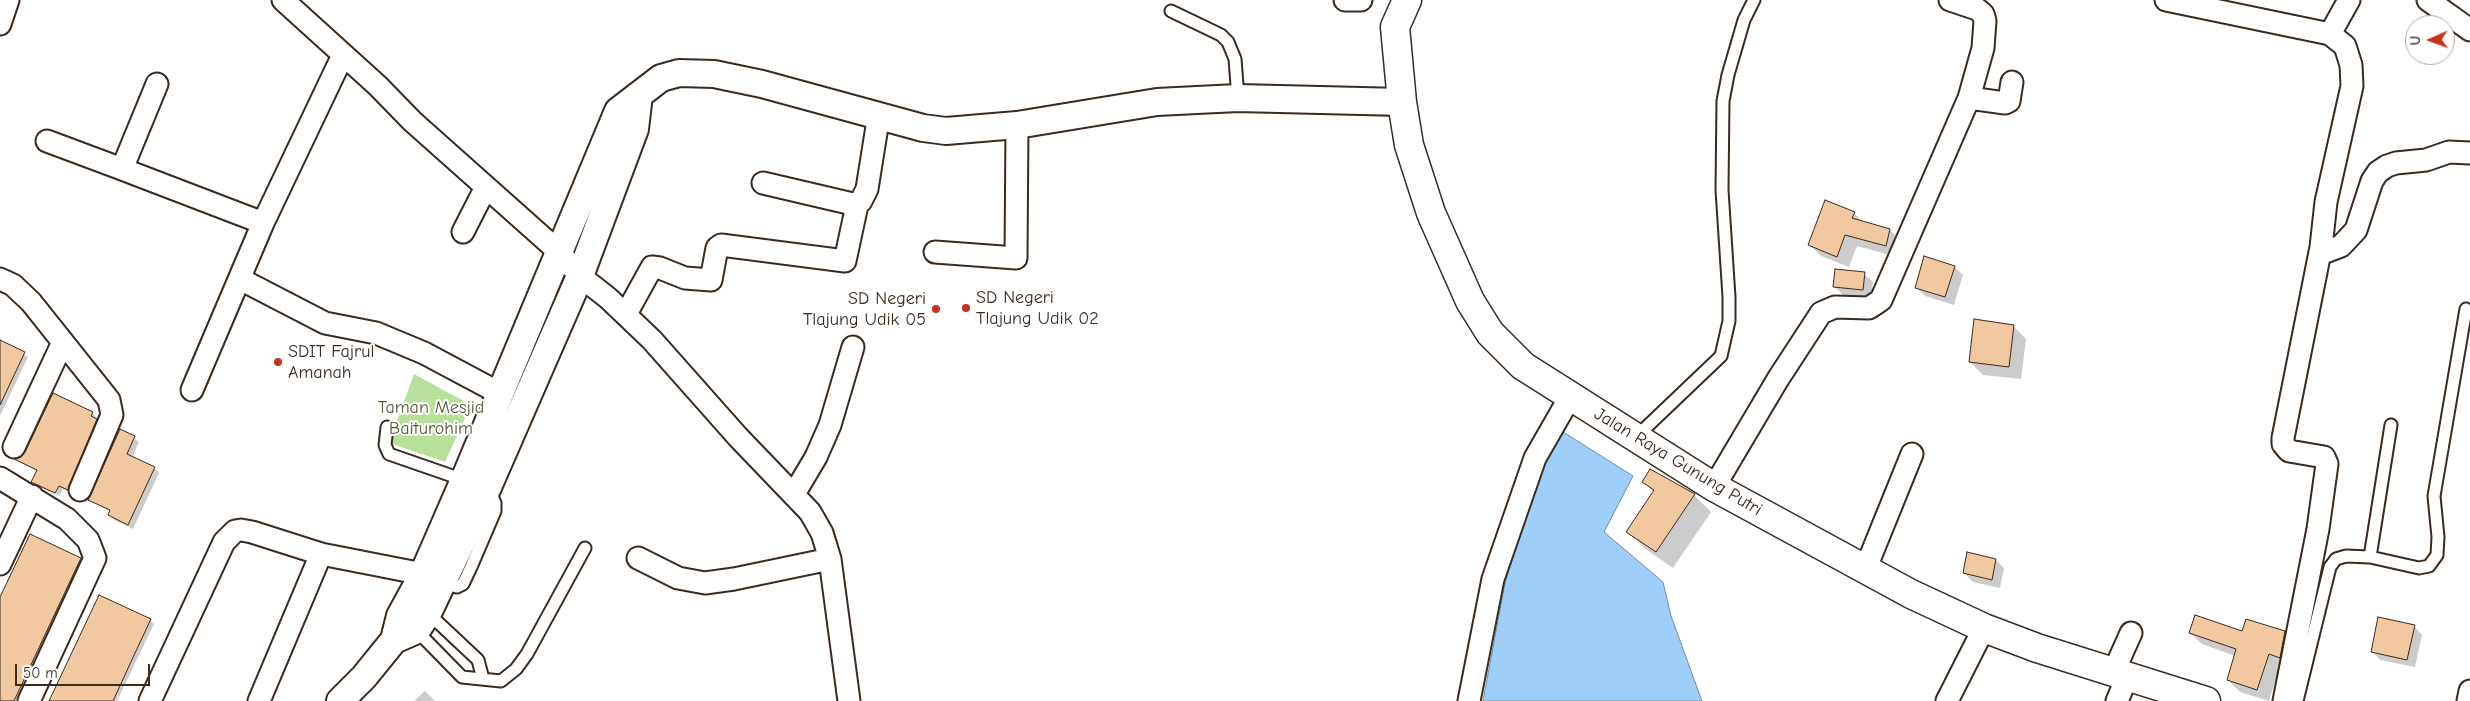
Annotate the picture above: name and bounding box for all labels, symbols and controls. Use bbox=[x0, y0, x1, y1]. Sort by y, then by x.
north arrow bbox=[2405, 15, 2455, 65]
text: U bbox=[2407, 36, 2424, 45]
place label: SD Negeri Tlajung Udik 02 bbox=[976, 287, 1099, 330]
place label: SD Negeri Tlajung Udik 05 bbox=[803, 288, 926, 330]
marker: SD Negeri Tlajung Udik 02 bbox=[960, 302, 972, 314]
marker: SD Negeri Tlajung Udik 05 bbox=[930, 303, 942, 315]
place label: SDIT Fajrul Amanah bbox=[288, 341, 374, 384]
marker: SDIT Fajrul Amanah bbox=[272, 356, 284, 368]
park label: Taman Mesjid Baiturohim bbox=[378, 397, 484, 439]
street label: Jalan Raya Gunung Putri bbox=[1590, 403, 1766, 521]
scale bar bbox=[18, 654, 152, 686]
text: 50 m bbox=[23, 664, 58, 682]

